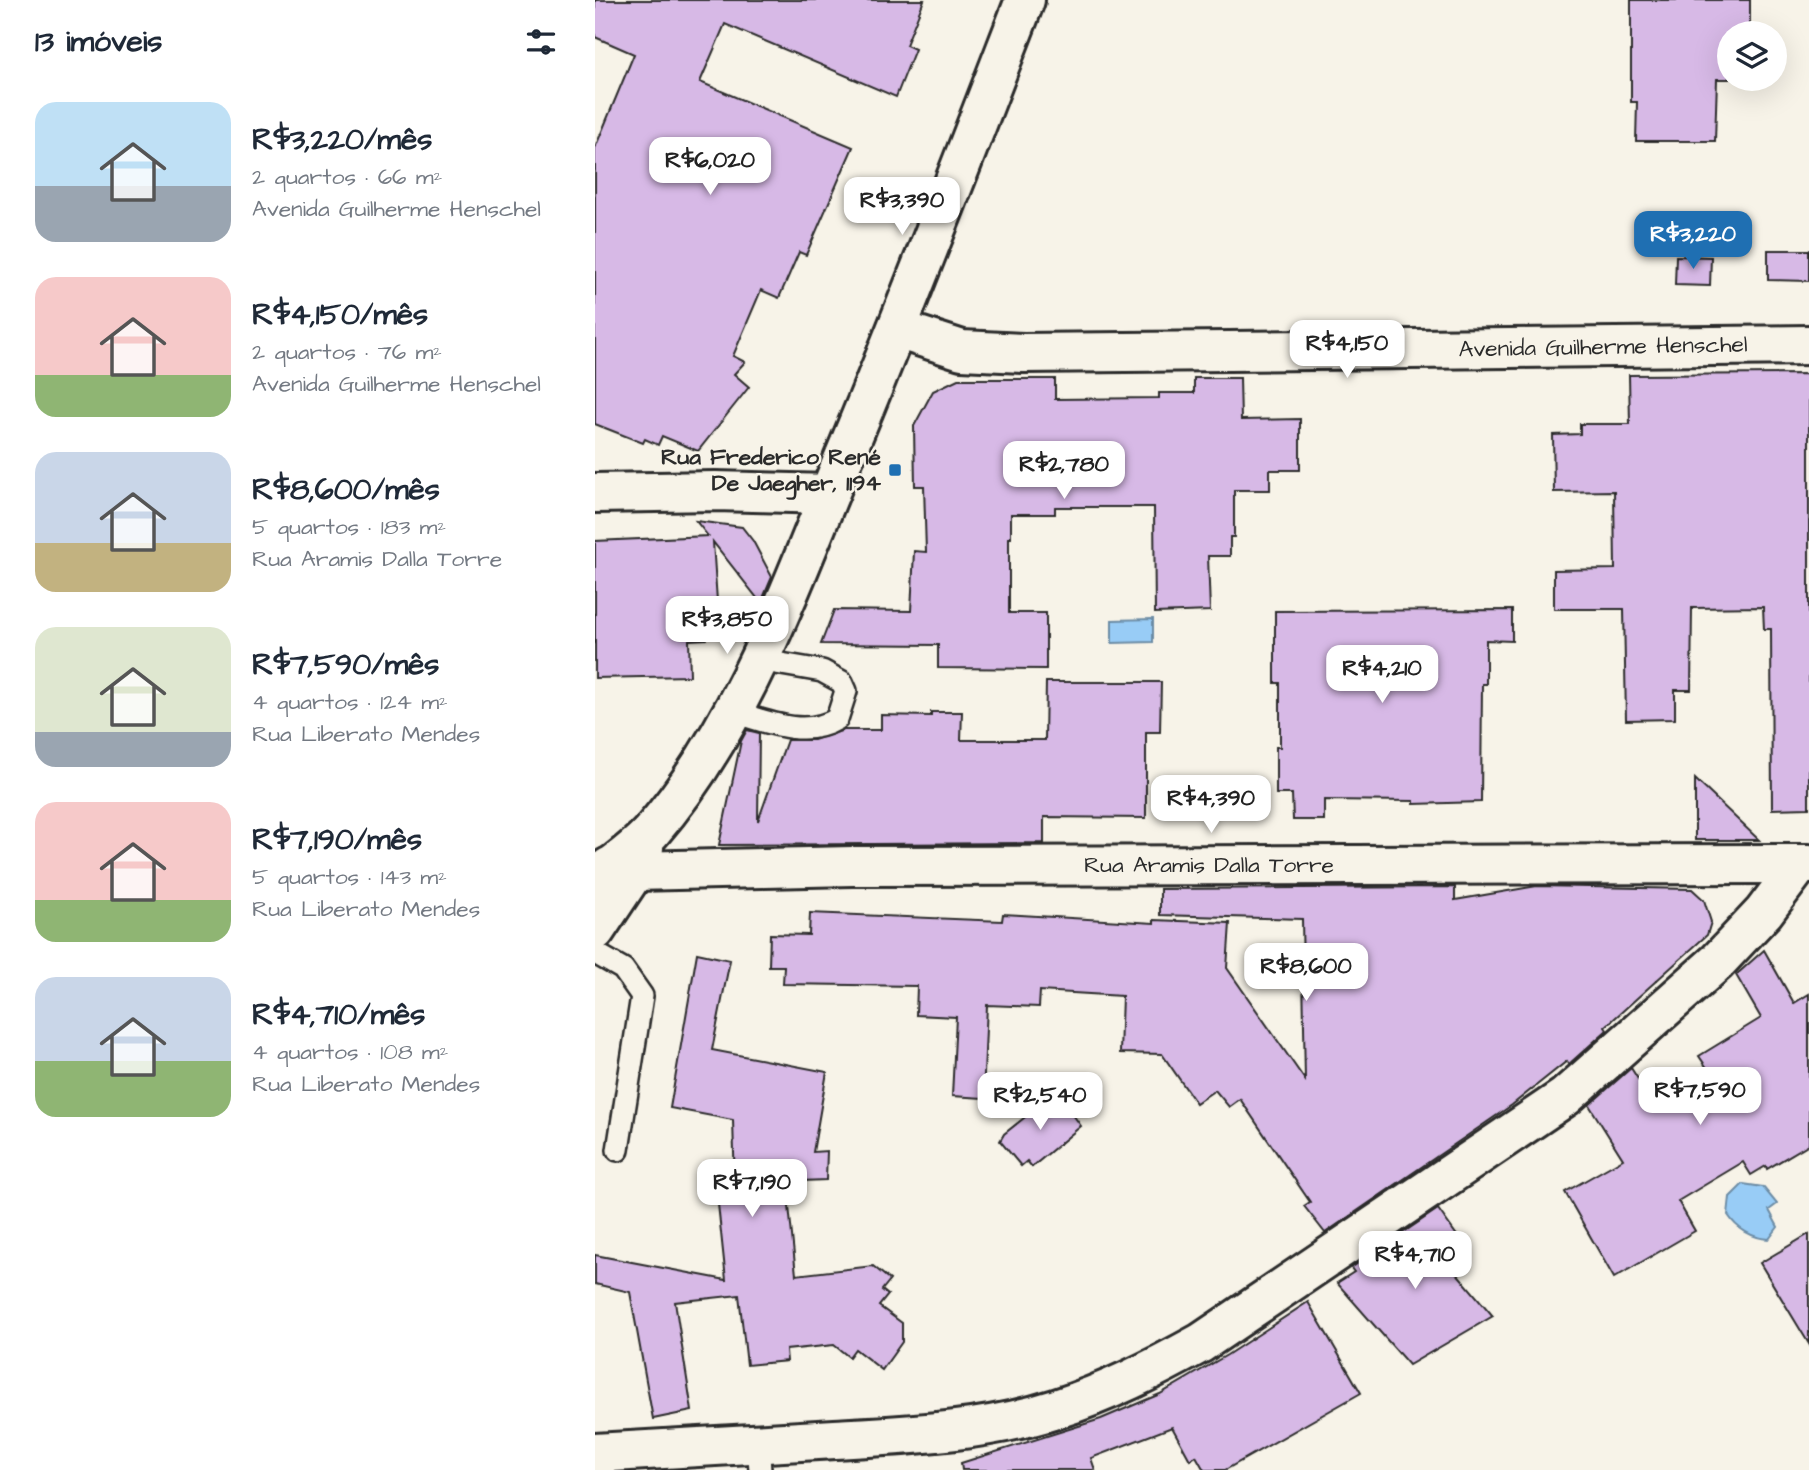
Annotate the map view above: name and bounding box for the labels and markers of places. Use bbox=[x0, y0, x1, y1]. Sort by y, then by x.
pin: R$6,020 bbox=[645, 138, 775, 197]
pin: R$3,390 bbox=[837, 177, 967, 237]
pin: R$3,220 bbox=[1628, 212, 1758, 271]
pin: R$4,150 bbox=[1282, 320, 1412, 380]
place label: Rua Frederico René De Jaegher, 1194 bbox=[661, 441, 882, 500]
pin: R$2,780 bbox=[999, 442, 1129, 501]
marker: Rua Frederico René De Jaegher, 1194 bbox=[887, 462, 903, 478]
pin: R$3,850 bbox=[662, 596, 792, 656]
pin: R$4,210 bbox=[1317, 646, 1447, 705]
pin: R$4,390 bbox=[1146, 776, 1276, 835]
pin: R$8,600 bbox=[1241, 944, 1371, 1003]
pin: R$7,590 bbox=[1635, 1068, 1765, 1127]
pin: R$2,540 bbox=[975, 1072, 1105, 1132]
pin: R$7,190 bbox=[687, 1160, 817, 1219]
pin: R$4,710 bbox=[1350, 1232, 1480, 1291]

